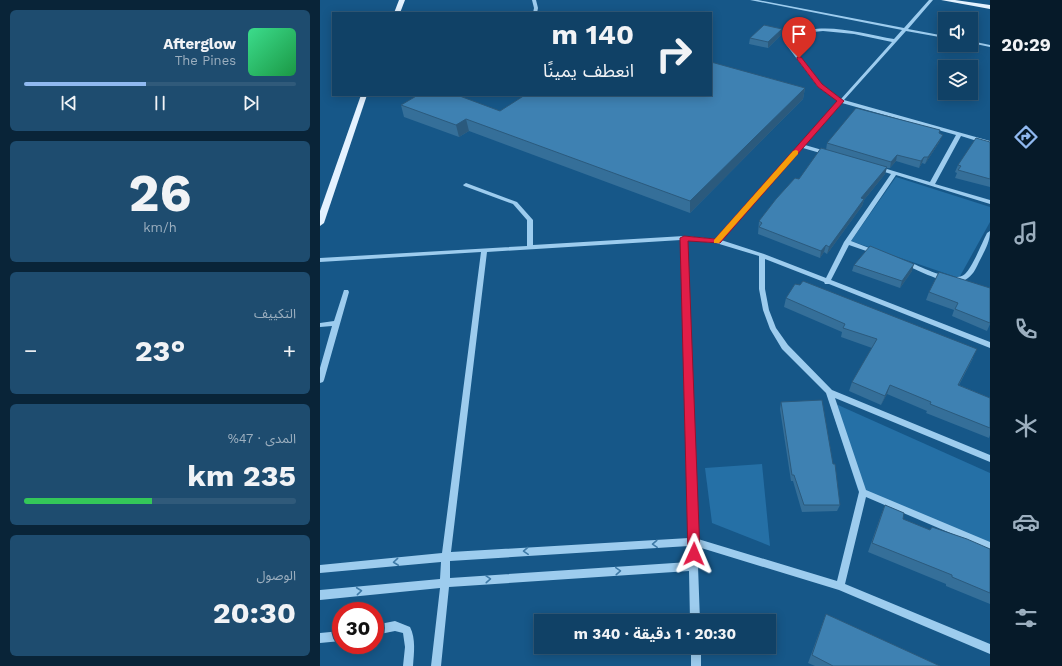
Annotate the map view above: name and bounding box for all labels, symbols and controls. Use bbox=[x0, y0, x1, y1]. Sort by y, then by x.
map controls bbox=[938, 12, 978, 100]
button: sound bbox=[938, 12, 978, 52]
pin bbox=[782, 17, 816, 58]
text: 140 m bbox=[551, 18, 634, 51]
icon: arrive bbox=[788, 23, 810, 45]
icon: right bbox=[648, 28, 700, 80]
text: 20:29 bbox=[1001, 34, 1051, 55]
text: Afterglow bbox=[163, 35, 236, 53]
text: The Pines bbox=[175, 53, 236, 68]
text: انعطف يمينًا bbox=[543, 60, 634, 81]
button: layers bbox=[938, 60, 978, 100]
icon: previous bbox=[58, 92, 80, 114]
icon: pause bbox=[149, 92, 171, 114]
icon: next bbox=[240, 92, 262, 114]
icon: directions bbox=[1012, 123, 1040, 151]
text: 26 bbox=[128, 163, 192, 224]
icon: music bbox=[1012, 219, 1040, 247]
text: km/h bbox=[143, 220, 177, 235]
text: التكييف bbox=[254, 306, 296, 321]
icon: phone bbox=[1012, 315, 1040, 343]
text: 23° bbox=[135, 333, 185, 368]
text: − bbox=[24, 338, 37, 363]
text: + bbox=[283, 338, 296, 363]
icon: climate bbox=[1012, 412, 1040, 440]
text: المدى · 47% bbox=[228, 431, 296, 446]
text: 235 km bbox=[187, 458, 296, 493]
icon: car bbox=[1012, 508, 1040, 536]
position arrow bbox=[673, 533, 715, 575]
one-way arrow bbox=[652, 539, 658, 548]
one-way arrow bbox=[523, 547, 529, 556]
one-way arrow bbox=[393, 557, 399, 566]
one-way arrow bbox=[615, 567, 621, 575]
text: الوصول bbox=[256, 568, 296, 583]
one-way arrow bbox=[485, 574, 491, 583]
one-way arrow bbox=[356, 586, 362, 595]
text: 20:30 bbox=[213, 595, 296, 630]
speed limit sign: 30 bbox=[332, 602, 384, 654]
icon: filters bbox=[1012, 604, 1040, 632]
text: 20:30 · 1 دقيقة · 340 m bbox=[574, 625, 736, 643]

